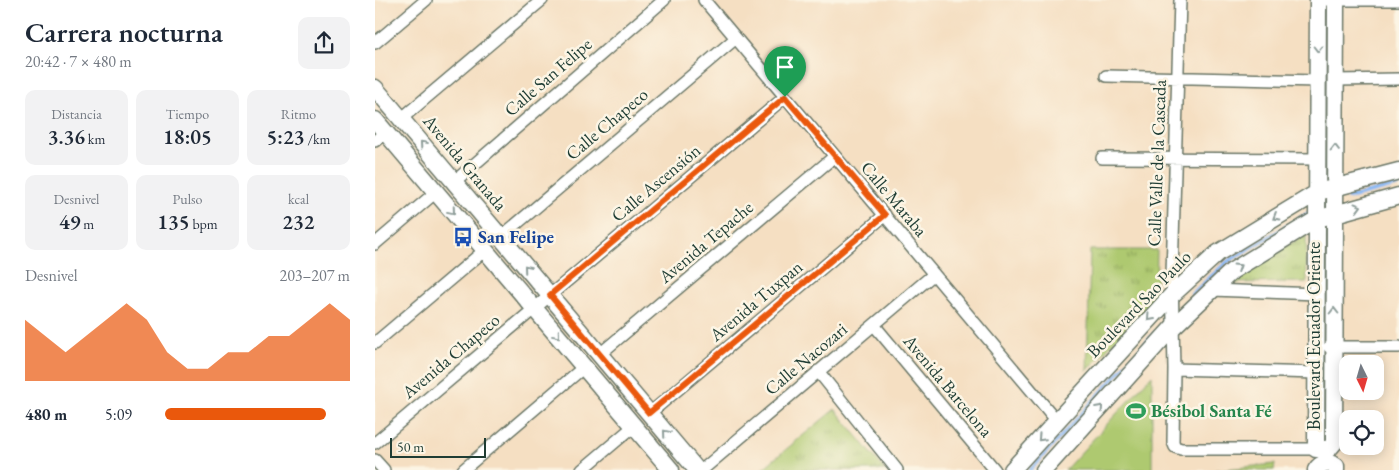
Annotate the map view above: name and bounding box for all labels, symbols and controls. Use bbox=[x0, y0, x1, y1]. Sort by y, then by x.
text: Carrera nocturna bbox=[25, 14, 223, 50]
button: share bbox=[298, 17, 350, 69]
street label: Calle San Felipe bbox=[499, 32, 596, 121]
one-way arrow bbox=[1313, 45, 1323, 53]
pin bbox=[764, 46, 806, 97]
text: 20:42 · 7 × 480 m bbox=[25, 51, 132, 72]
icon: arrive bbox=[771, 53, 799, 81]
street label: Calle Valle de la Cascada bbox=[1142, 78, 1171, 247]
street label: Calle Chapeco bbox=[561, 82, 653, 165]
text: Distancia bbox=[51, 105, 102, 123]
text: Tiempo bbox=[166, 105, 209, 123]
text: Ritmo bbox=[281, 105, 316, 123]
street label: Avenida Granada bbox=[418, 109, 513, 216]
text: 3.36 bbox=[48, 123, 85, 150]
text: 18:05 bbox=[163, 123, 212, 150]
text: 5:23 bbox=[267, 123, 305, 150]
text: km bbox=[85, 130, 105, 148]
text: /km bbox=[305, 130, 330, 148]
street label: Calle Ascensión bbox=[606, 138, 705, 227]
one-way arrow bbox=[420, 140, 429, 149]
one-way arrow bbox=[1330, 144, 1340, 152]
street label: Calle Maraba bbox=[856, 156, 933, 242]
text: Desnivel bbox=[54, 190, 99, 208]
text: Pulso bbox=[173, 190, 202, 208]
text: kcal bbox=[288, 190, 309, 208]
street label: Avenida Tepache bbox=[653, 195, 758, 288]
one-way arrow bbox=[1353, 203, 1362, 213]
one-way arrow bbox=[446, 205, 455, 214]
text: 49 bbox=[59, 208, 80, 235]
text: 135 bbox=[157, 208, 190, 235]
text: 232 bbox=[282, 208, 315, 235]
one-way arrow bbox=[1273, 211, 1282, 221]
text: m bbox=[80, 215, 94, 233]
text: bpm bbox=[190, 215, 218, 233]
place label: San Felipe bbox=[478, 225, 554, 248]
bus stop icon: San Felipe bbox=[452, 226, 474, 248]
street label: Boulevard Ecuador Oriente bbox=[1302, 242, 1325, 430]
street label: Boulevard Sao Paulo bbox=[1081, 245, 1196, 362]
street label: Avenida Tuxpan bbox=[704, 255, 807, 347]
one-way arrow bbox=[1233, 264, 1242, 274]
text: Desnivel bbox=[25, 265, 78, 286]
text: 203–207 m bbox=[279, 265, 350, 286]
one-way arrow bbox=[524, 265, 533, 274]
one-way arrow bbox=[1329, 306, 1339, 314]
street label: Avenida Chapeco bbox=[396, 308, 504, 404]
one-way arrow bbox=[1147, 313, 1156, 322]
street label: Calle Nacozari bbox=[760, 317, 852, 400]
one-way arrow bbox=[551, 329, 560, 338]
street label: Avenida Barcelona bbox=[898, 329, 999, 442]
north arrow bbox=[1339, 355, 1384, 400]
map controls bbox=[1339, 355, 1384, 455]
place label: Bésibol Santa Fé bbox=[1151, 399, 1272, 422]
sports icon: Bésibol Santa Fé bbox=[1125, 400, 1147, 422]
text: 480 m bbox=[25, 404, 67, 425]
text: 5:09 bbox=[105, 404, 132, 425]
one-way arrow bbox=[1094, 404, 1103, 413]
button: locate bbox=[1339, 410, 1384, 455]
one-way arrow bbox=[663, 429, 672, 438]
one-way arrow bbox=[1038, 433, 1047, 442]
scale bar bbox=[390, 435, 486, 458]
text: 50 m bbox=[397, 438, 424, 456]

